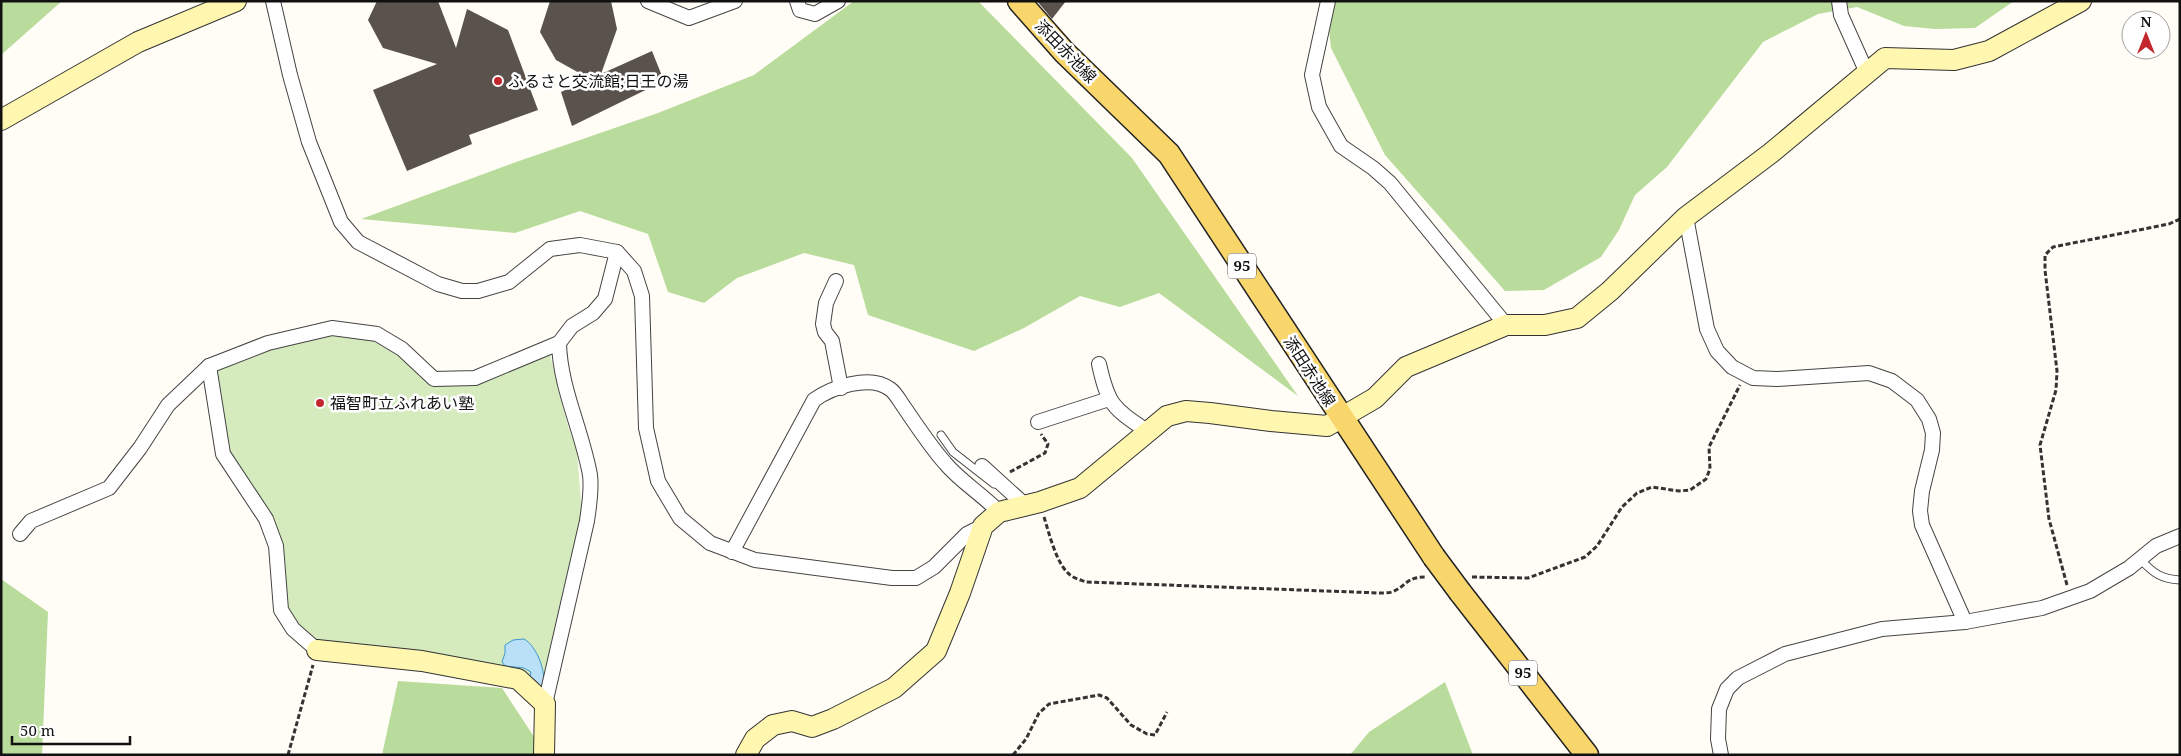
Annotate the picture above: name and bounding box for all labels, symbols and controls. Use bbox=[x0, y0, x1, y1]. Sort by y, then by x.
north arrow bbox=[2121, 10, 2171, 60]
text: N bbox=[2140, 12, 2152, 31]
street label: 添田赤池線 bbox=[1030, 15, 1102, 87]
place label: ふるさと交流館;日王の湯 bbox=[508, 70, 689, 92]
marker: ふるさと交流館;日王の湯 bbox=[492, 75, 504, 87]
road number: 95 bbox=[1228, 254, 1256, 278]
street label: 添田赤池線 bbox=[1279, 331, 1341, 411]
place label: 福智町立ふれあい塾 bbox=[330, 392, 474, 414]
marker: 福智町立ふれあい塾 bbox=[314, 397, 326, 409]
road number: 95 bbox=[1509, 660, 1537, 686]
scale bar bbox=[12, 714, 130, 746]
text: 50 m bbox=[20, 720, 55, 740]

